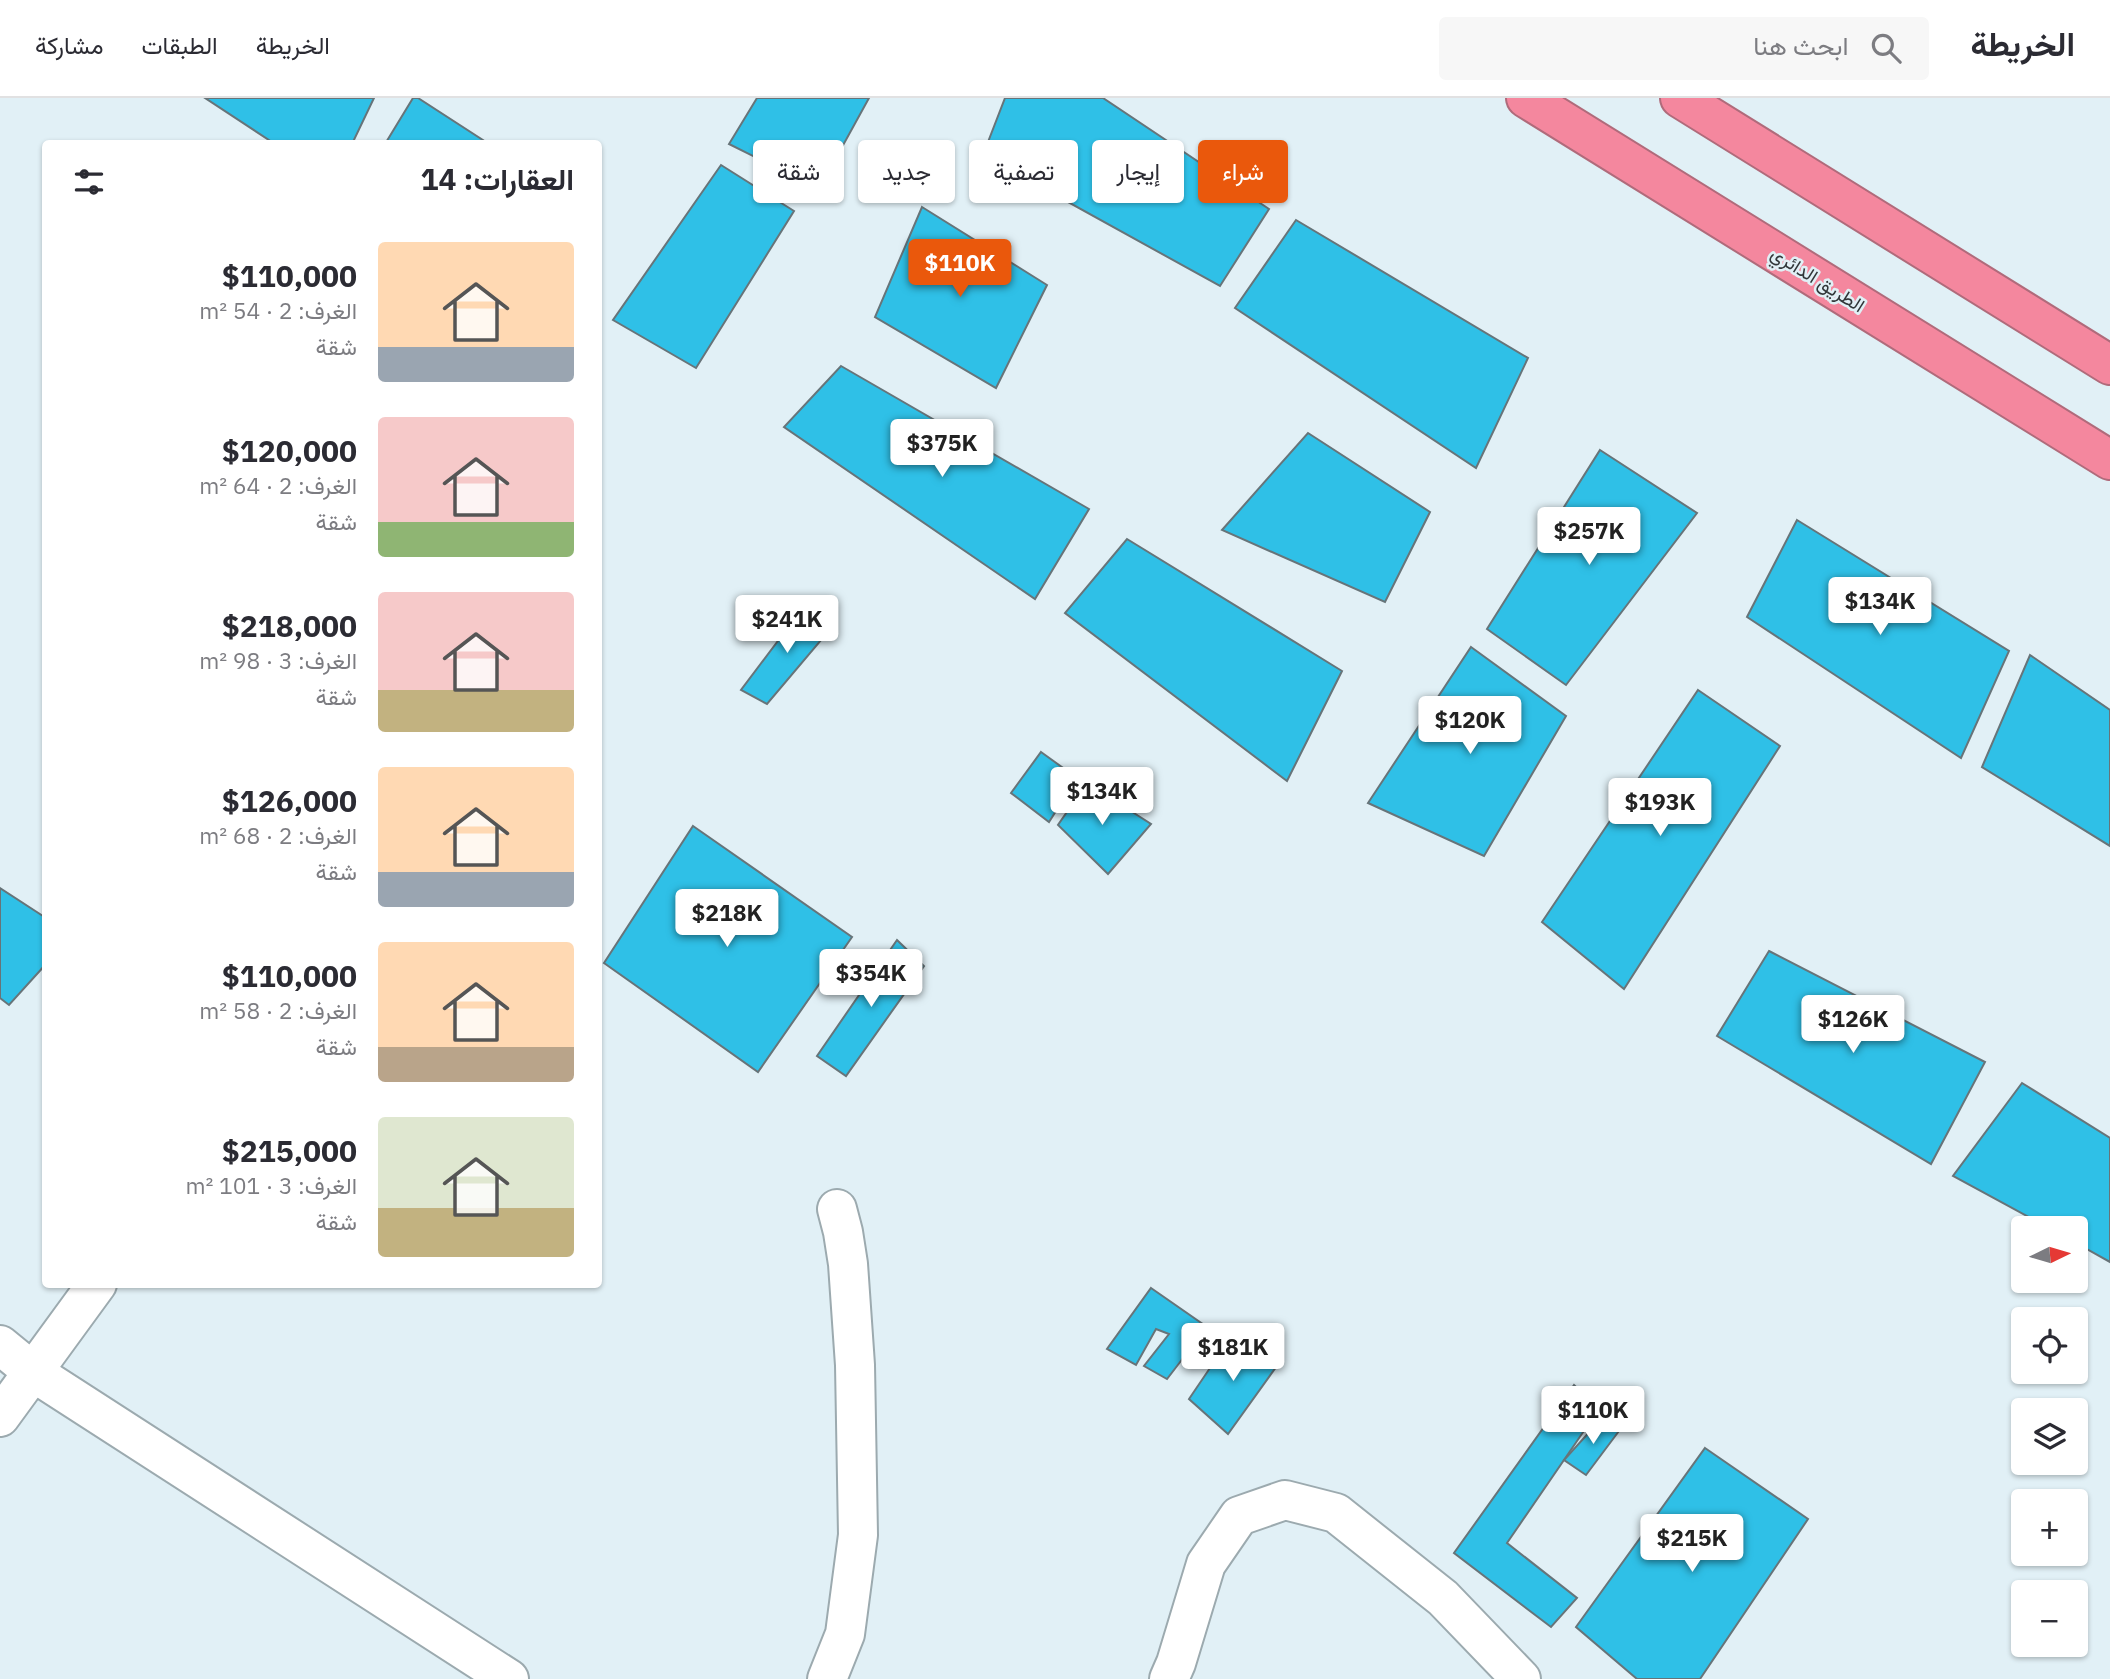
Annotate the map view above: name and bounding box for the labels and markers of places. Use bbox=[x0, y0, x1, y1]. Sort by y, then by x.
pin: $110K bbox=[911, 240, 1009, 299]
pin: $375K bbox=[893, 420, 991, 479]
pin: $257K bbox=[1540, 508, 1638, 567]
pin: $134K bbox=[1831, 578, 1929, 637]
pin: $241K bbox=[738, 596, 836, 655]
pin: $120K bbox=[1421, 696, 1519, 756]
pin: $134K bbox=[1053, 768, 1151, 827]
pin: $193K bbox=[1611, 778, 1709, 838]
pin: $218K bbox=[678, 890, 776, 949]
pin: $354K bbox=[822, 950, 920, 1009]
pin: $126K bbox=[1804, 996, 1902, 1055]
pin: $181K bbox=[1184, 1324, 1282, 1383]
pin: $110K bbox=[1544, 1386, 1642, 1446]
pin: $215K bbox=[1643, 1514, 1741, 1574]

